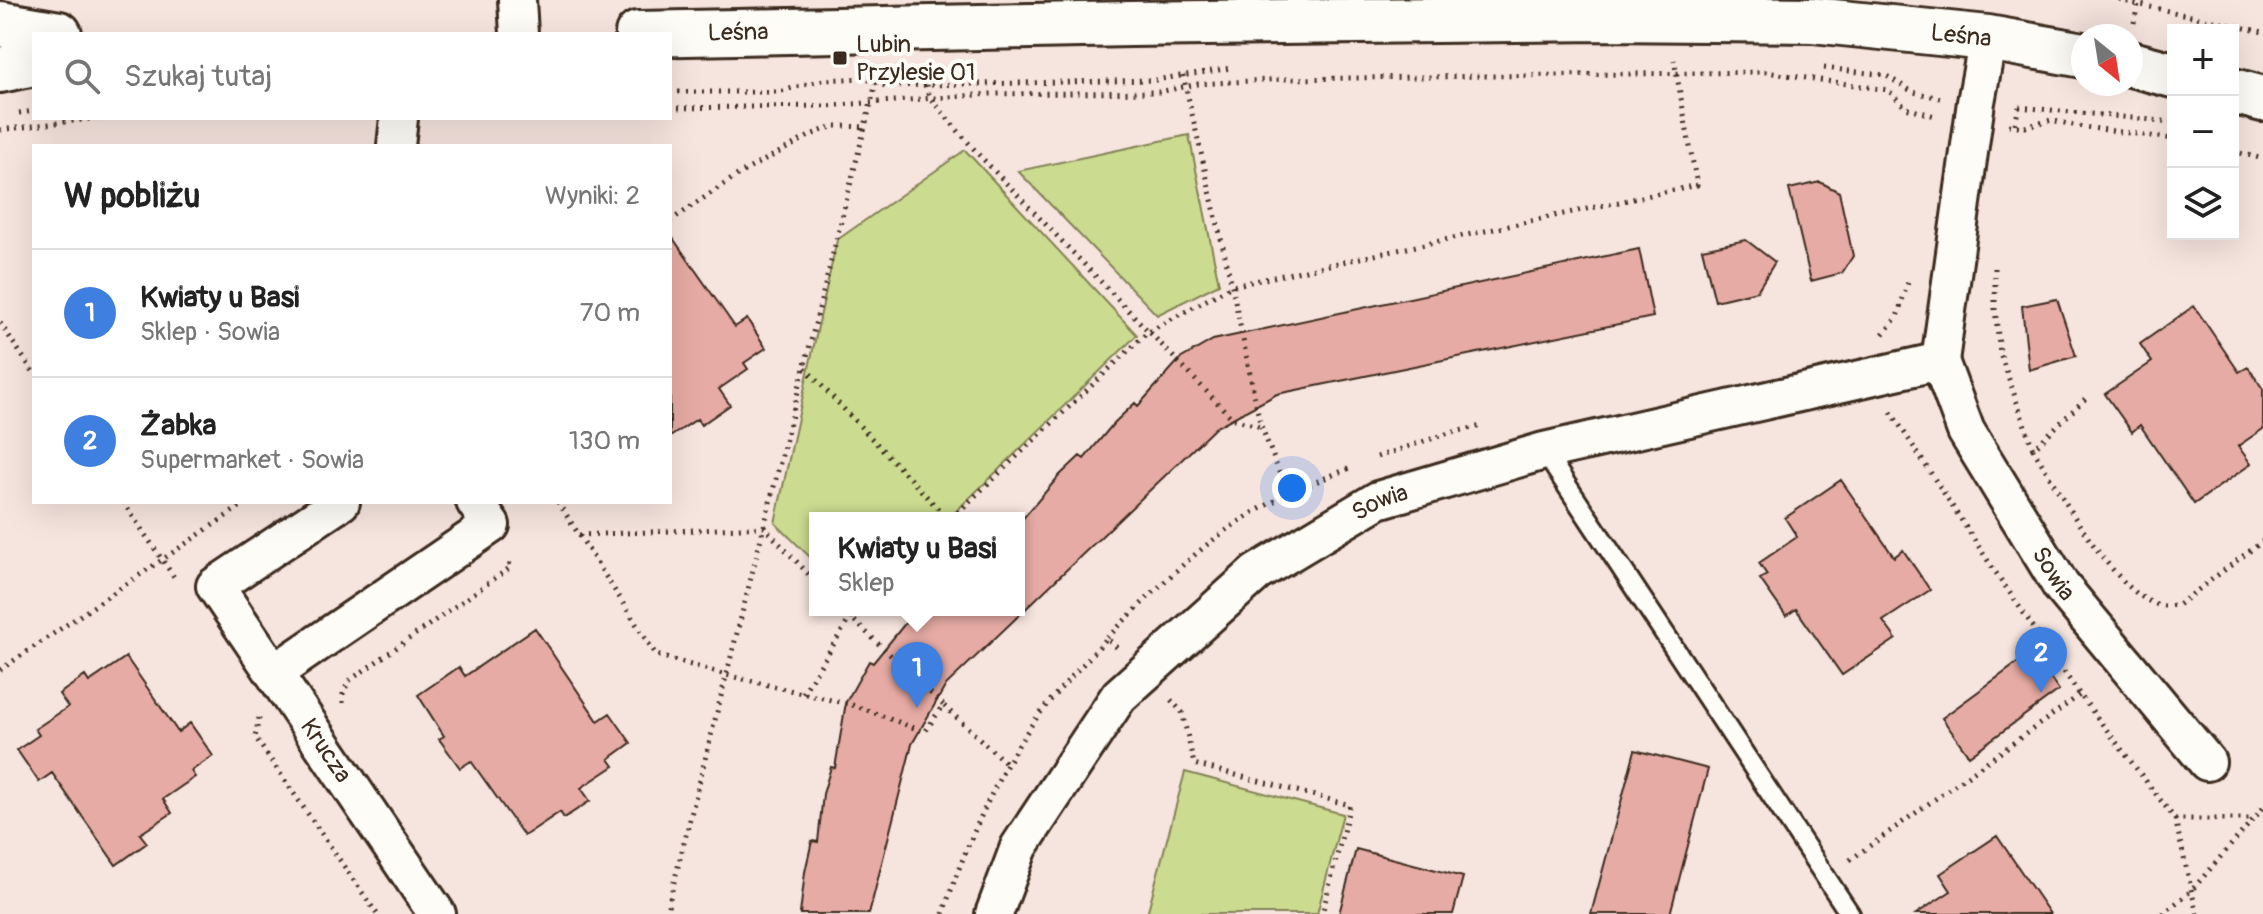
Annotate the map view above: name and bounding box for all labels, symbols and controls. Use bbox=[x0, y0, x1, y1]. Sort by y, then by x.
street label: Leśna bbox=[707, 17, 769, 47]
street label: Leśna bbox=[1929, 18, 1993, 53]
north arrow bbox=[2071, 24, 2143, 96]
map controls bbox=[2167, 24, 2239, 240]
button: + bbox=[2167, 24, 2239, 96]
place label: Lubin Przylesie 01 bbox=[856, 30, 975, 87]
search box bbox=[32, 32, 672, 120]
marker: Lubin Przylesie 01 bbox=[831, 49, 849, 67]
icon: search bbox=[60, 54, 104, 98]
text: Szukaj tutaj bbox=[124, 58, 272, 95]
button: − bbox=[2167, 96, 2239, 168]
button: layers bbox=[2167, 168, 2239, 240]
text: W pobliżu bbox=[64, 175, 200, 218]
text: Wyniki: 2 bbox=[545, 180, 640, 212]
text: Kwiaty u Basi bbox=[140, 279, 299, 316]
text: 1 bbox=[85, 297, 95, 329]
text: 70 m bbox=[580, 297, 640, 329]
text: Sklep · Sowia bbox=[140, 316, 280, 348]
text: Żabka bbox=[140, 407, 217, 444]
text: 2 bbox=[83, 425, 97, 457]
text: 130 m bbox=[569, 425, 640, 457]
text: Supermarket · Sowia bbox=[140, 444, 364, 476]
your location bbox=[1272, 468, 1312, 508]
street label: Sowia bbox=[1346, 478, 1411, 527]
popup bbox=[809, 512, 1025, 616]
text: Kwiaty u Basi bbox=[837, 530, 997, 567]
street label: Sowia bbox=[2026, 541, 2082, 607]
text: Sklep bbox=[837, 567, 895, 599]
pin: 2 bbox=[2015, 627, 2067, 693]
pin: 1 bbox=[891, 642, 943, 708]
street label: Krucza bbox=[294, 713, 358, 788]

